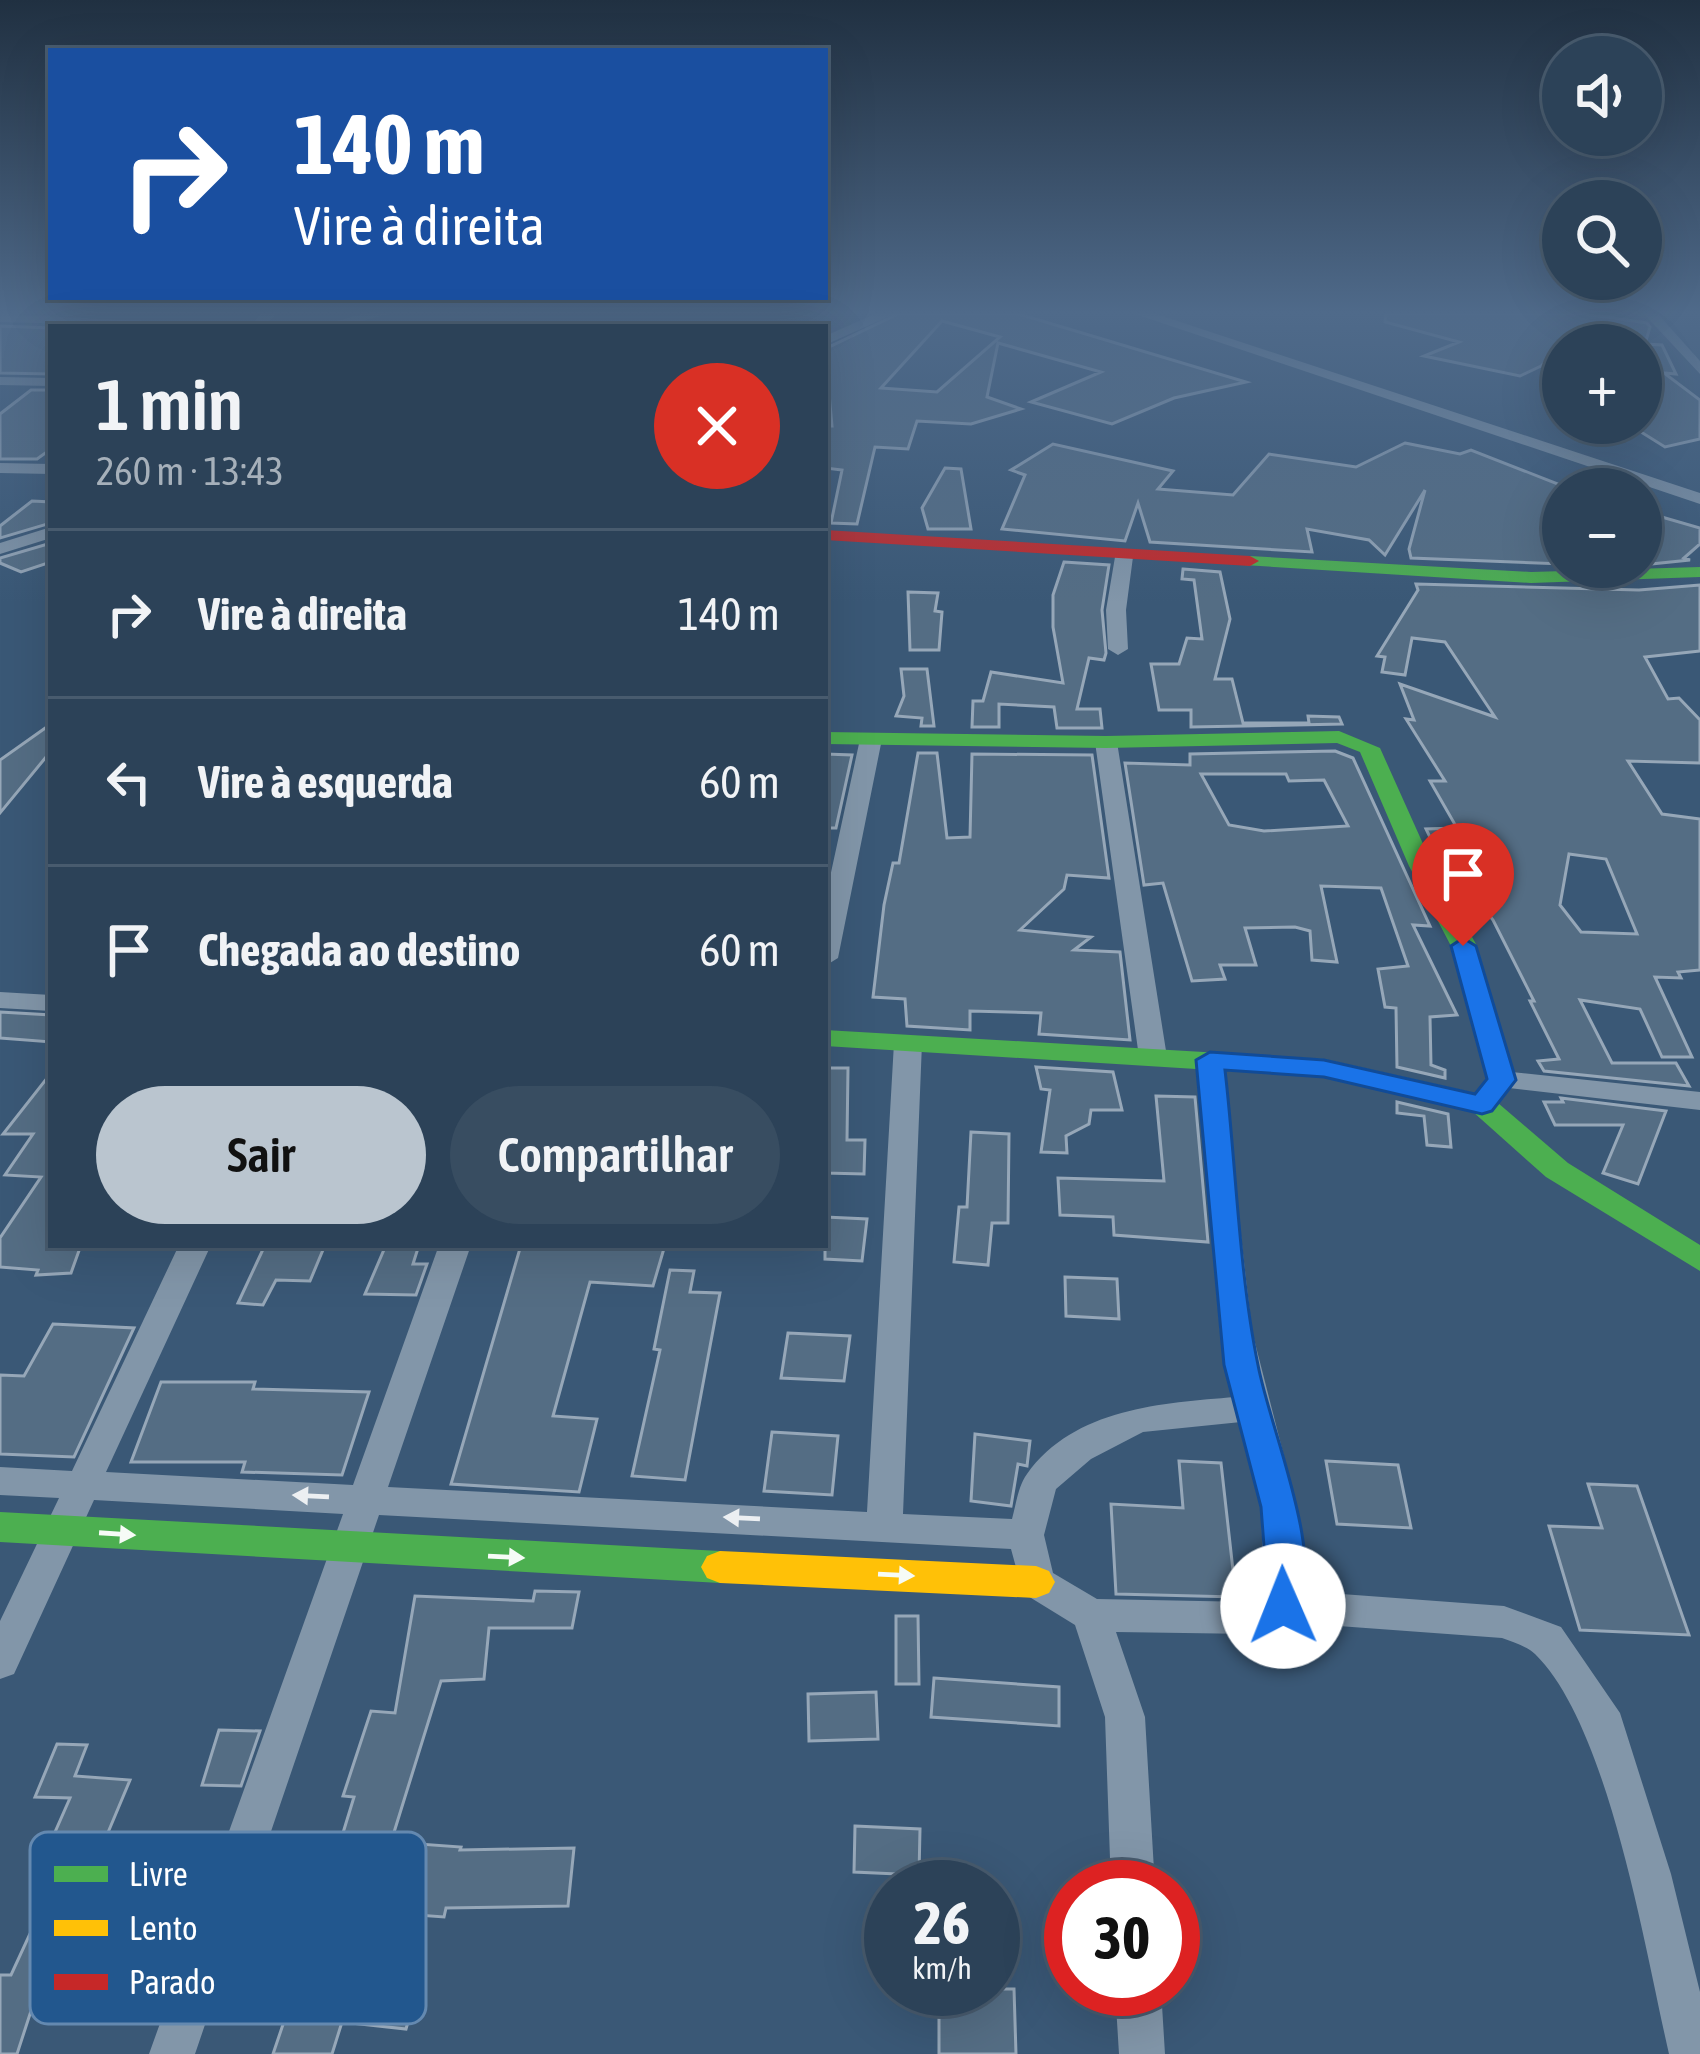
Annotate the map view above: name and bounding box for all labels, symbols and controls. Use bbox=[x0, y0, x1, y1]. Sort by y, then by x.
map controls bbox=[1542, 36, 1662, 588]
button: sound bbox=[1542, 36, 1662, 156]
icon: right bbox=[96, 96, 252, 252]
text: 140 m bbox=[294, 96, 484, 192]
button: search bbox=[1542, 180, 1662, 300]
text: Vire à direita bbox=[294, 195, 545, 256]
button: + bbox=[1542, 324, 1662, 444]
text: 1 min bbox=[96, 363, 243, 445]
button: close bbox=[654, 363, 780, 489]
text: 260 m · 13:43 bbox=[96, 449, 284, 493]
button: − bbox=[1542, 468, 1662, 588]
icon: right bbox=[96, 581, 162, 647]
text: Vire à direita bbox=[198, 588, 407, 640]
text: 140 m bbox=[678, 588, 780, 640]
icon: left bbox=[96, 749, 162, 815]
text: Vire à esquerda bbox=[198, 756, 453, 808]
text: 60 m bbox=[699, 756, 780, 808]
pin bbox=[1412, 823, 1514, 946]
icon: arrive bbox=[1430, 841, 1496, 907]
icon: arrive bbox=[96, 917, 162, 983]
text: Chegada ao destino bbox=[198, 924, 520, 976]
text: 60 m bbox=[699, 924, 780, 976]
button: Sair bbox=[96, 1086, 426, 1224]
button: Compartilhar bbox=[450, 1086, 780, 1224]
one-way arrow bbox=[292, 1487, 329, 1506]
one-way arrow bbox=[722, 1508, 760, 1527]
one-way arrow bbox=[99, 1524, 136, 1543]
position arrow bbox=[1220, 1543, 1346, 1669]
one-way arrow bbox=[488, 1548, 526, 1567]
one-way arrow bbox=[878, 1566, 916, 1585]
legend bbox=[30, 1832, 426, 2024]
text: Livre bbox=[129, 1855, 188, 1893]
speed limit sign: 30 bbox=[1044, 1860, 1200, 2016]
text: 26 bbox=[914, 1888, 970, 1957]
text: Lento bbox=[129, 1909, 197, 1947]
text: km/h bbox=[912, 1951, 972, 1985]
text: Parado bbox=[129, 1963, 215, 2001]

